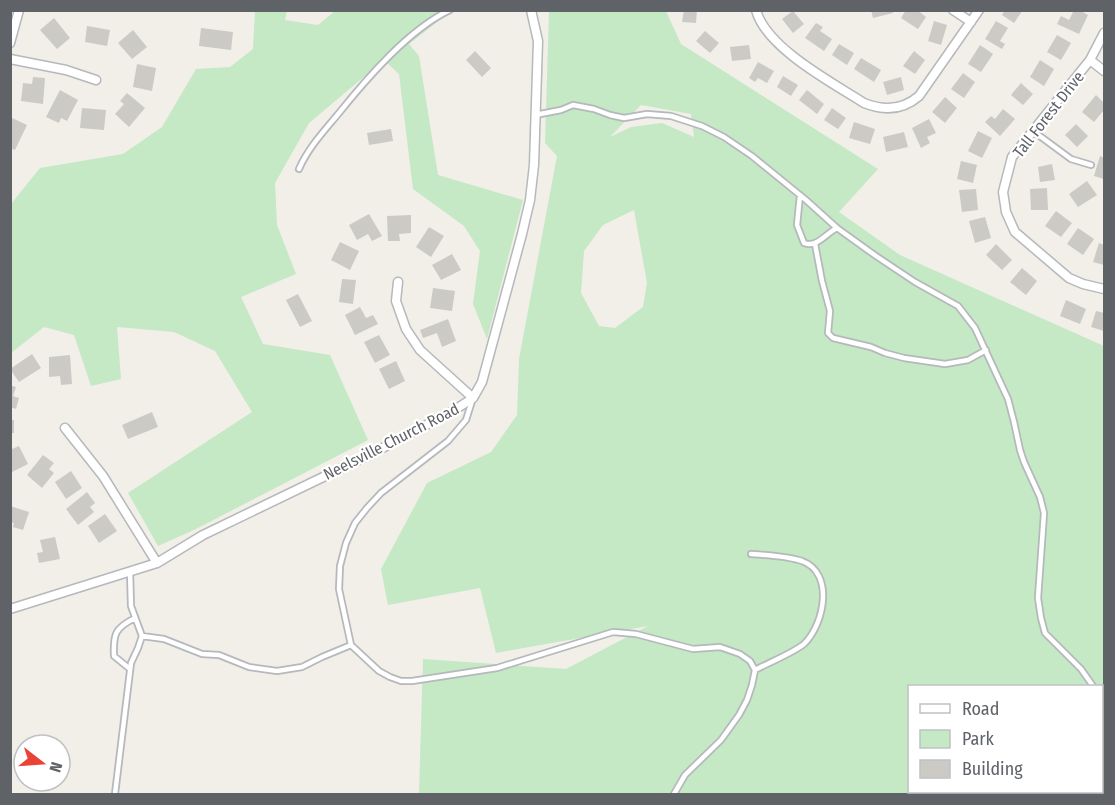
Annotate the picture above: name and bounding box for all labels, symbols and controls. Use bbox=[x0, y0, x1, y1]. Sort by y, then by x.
street label: Tall Forest Drive bbox=[1009, 67, 1088, 161]
street label: Neelsville Church Road bbox=[320, 399, 462, 484]
legend bbox=[908, 685, 1103, 793]
text: Road bbox=[962, 698, 999, 720]
text: Park bbox=[962, 728, 995, 750]
north arrow bbox=[12, 733, 72, 793]
text: Building bbox=[962, 758, 1023, 780]
text: N bbox=[45, 760, 66, 775]

